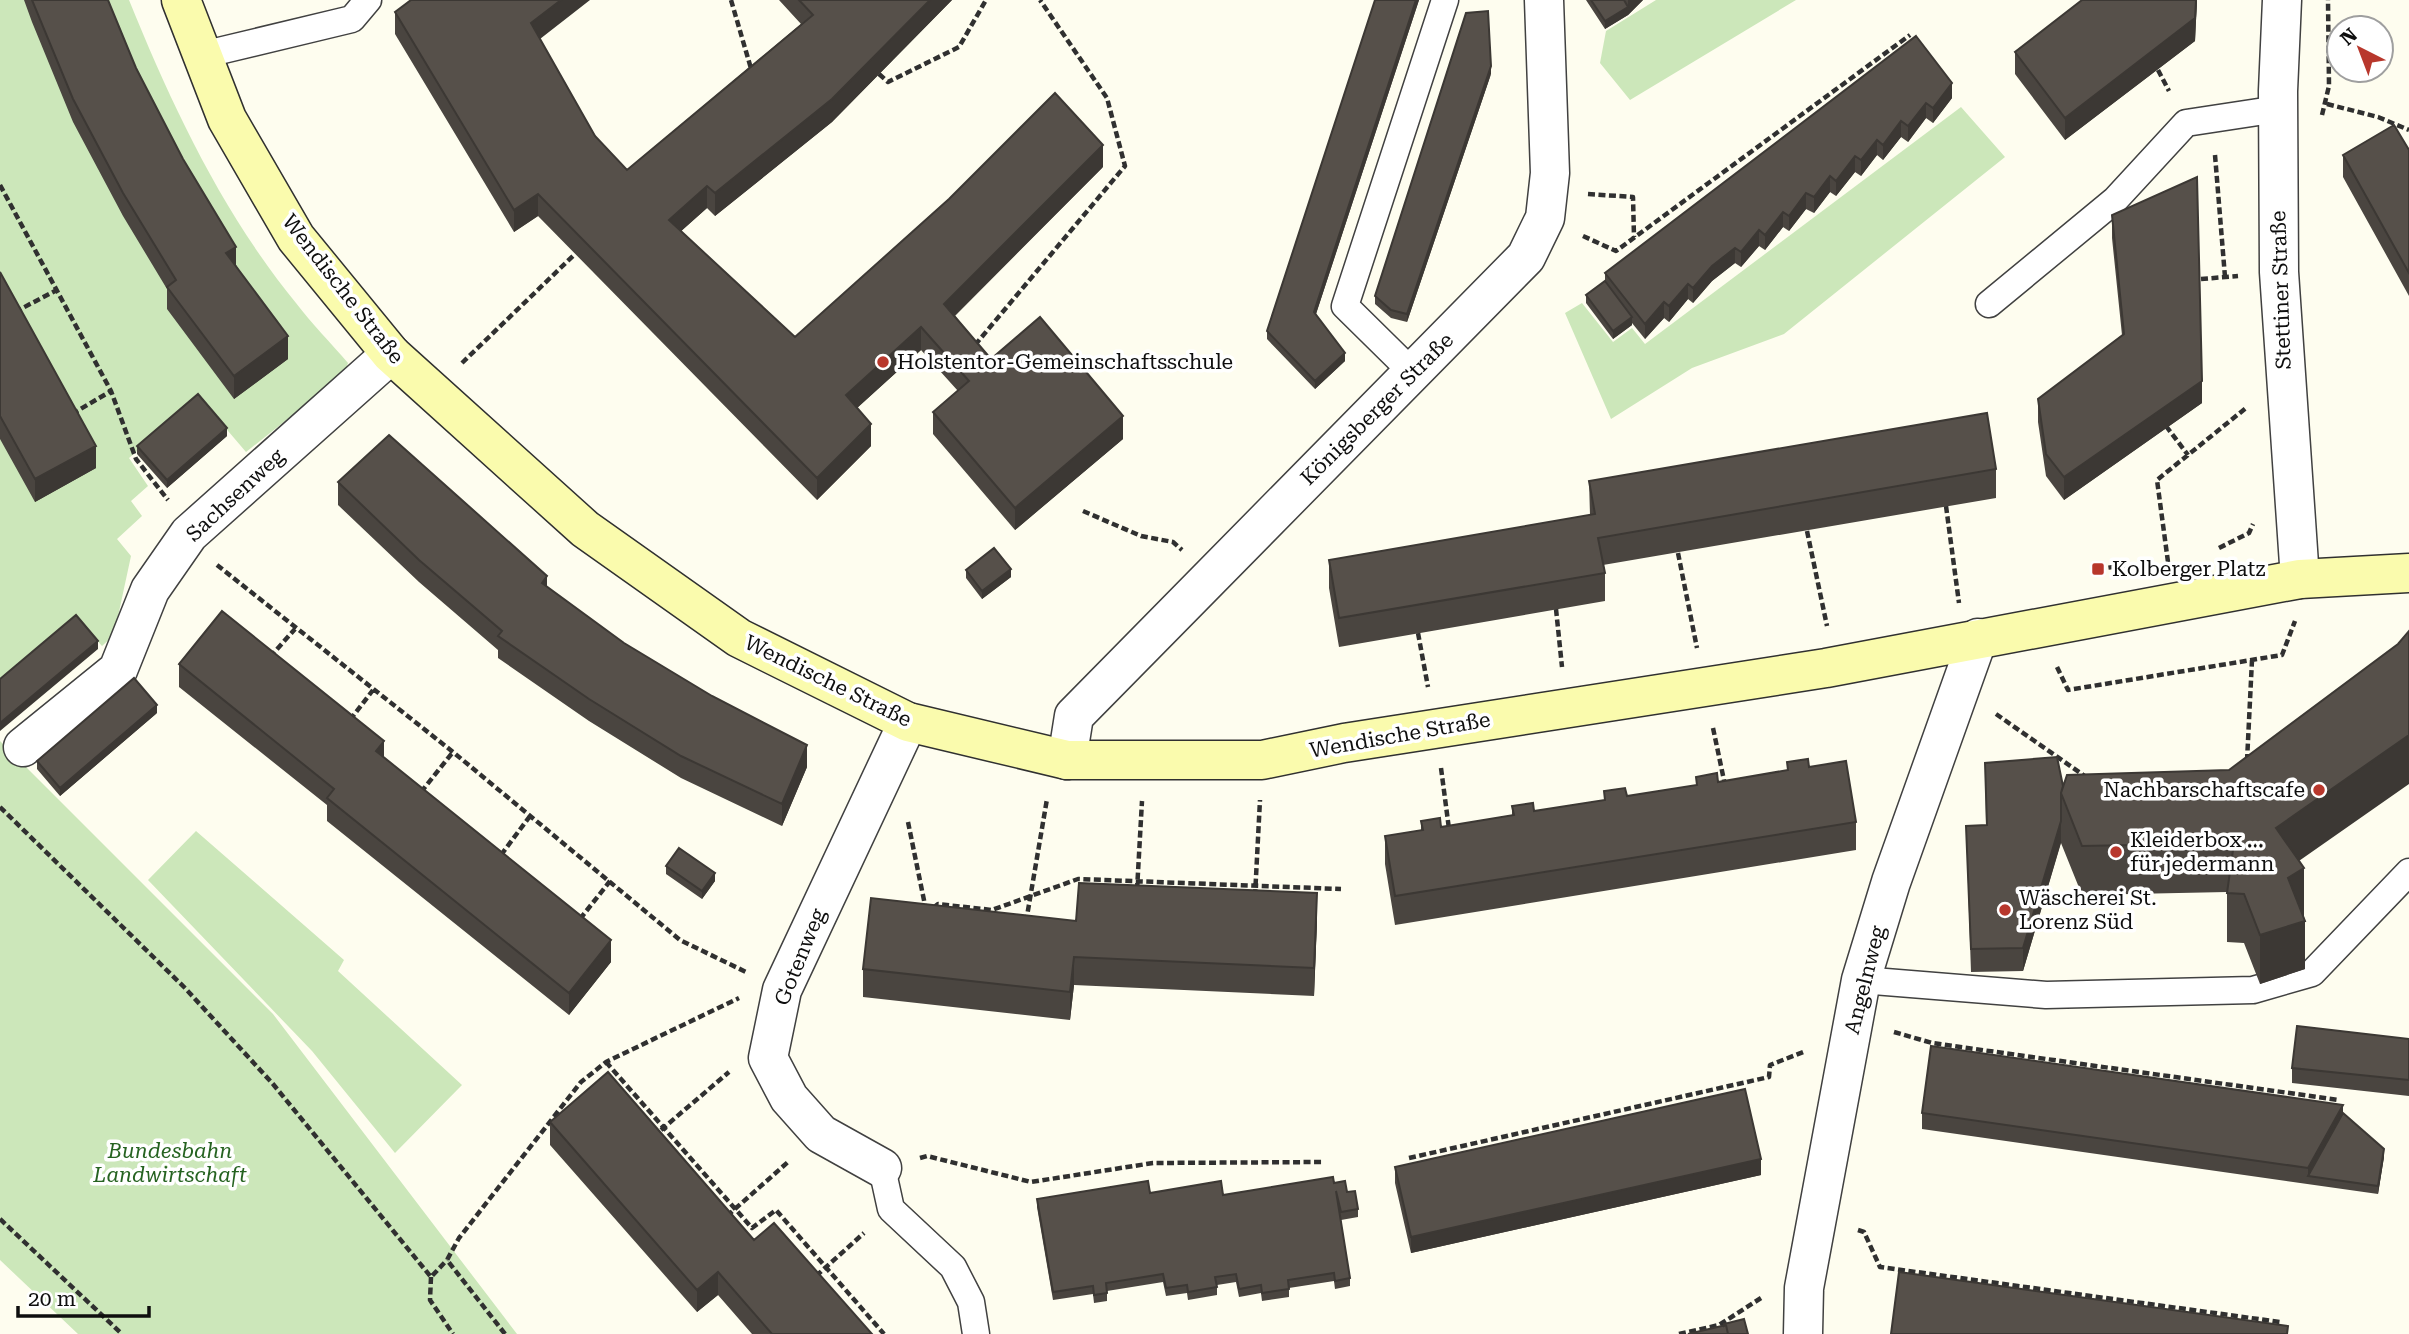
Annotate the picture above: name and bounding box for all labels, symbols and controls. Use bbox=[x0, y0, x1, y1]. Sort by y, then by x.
north arrow bbox=[2325, 14, 2395, 84]
text: N bbox=[2336, 23, 2362, 50]
street label: Wendische Straße bbox=[277, 209, 409, 369]
street label: Stettiner Straße bbox=[2266, 210, 2296, 370]
street label: Königsberger Straße bbox=[1296, 328, 1458, 490]
place label: Holstentor-Gemeinschaftsschule bbox=[897, 350, 1233, 374]
marker: Holstentor-Gemeinschaftsschule bbox=[875, 354, 891, 370]
street label: Sachsenweg bbox=[181, 444, 289, 546]
place label: Kolberger Platz bbox=[2112, 557, 2266, 581]
marker: Kolberger Platz bbox=[2090, 561, 2106, 577]
street label: Wendische Straße bbox=[740, 630, 916, 732]
street label: Wendische Straße bbox=[1308, 707, 1492, 763]
place label: Nachbarschaftscafe bbox=[2103, 778, 2305, 802]
marker: Nachbarschaftscafe bbox=[2311, 782, 2327, 798]
place label: Kleiderbox ... für jedermann bbox=[2130, 828, 2275, 876]
marker: Kleiderbox ... für jedermann bbox=[2108, 844, 2124, 860]
place label: Wäscherei St. Lorenz Süd bbox=[2019, 886, 2157, 934]
marker: Wäscherei St. Lorenz Süd bbox=[1997, 902, 2013, 918]
street label: Gotenweg bbox=[770, 905, 830, 1009]
street label: Angelnweg bbox=[1840, 923, 1890, 1037]
park label: Bundesbahn Landwirtschaft bbox=[92, 1139, 247, 1187]
scale bar bbox=[18, 1274, 149, 1318]
text: 20 m bbox=[28, 1287, 76, 1311]

